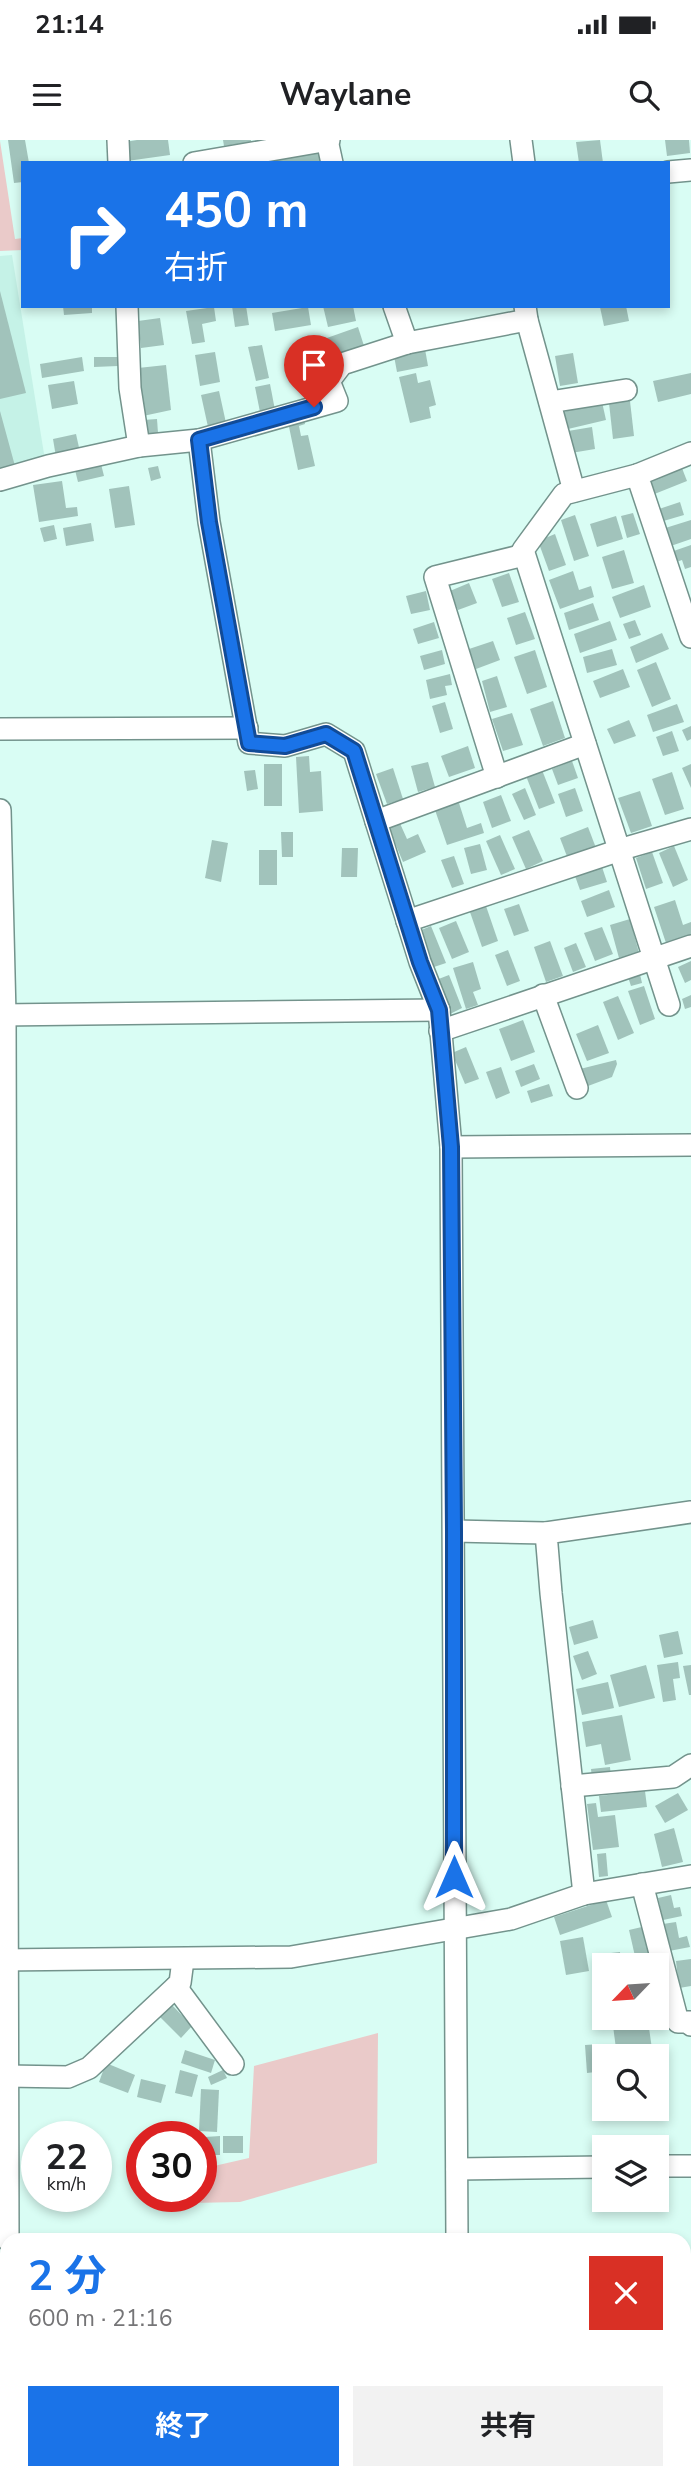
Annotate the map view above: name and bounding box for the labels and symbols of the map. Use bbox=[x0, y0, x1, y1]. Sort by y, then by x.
pin bbox=[284, 335, 344, 407]
position arrow bbox=[417, 1840, 491, 1914]
north arrow bbox=[592, 1953, 668, 2030]
speed limit sign: 30 bbox=[126, 2121, 217, 2212]

